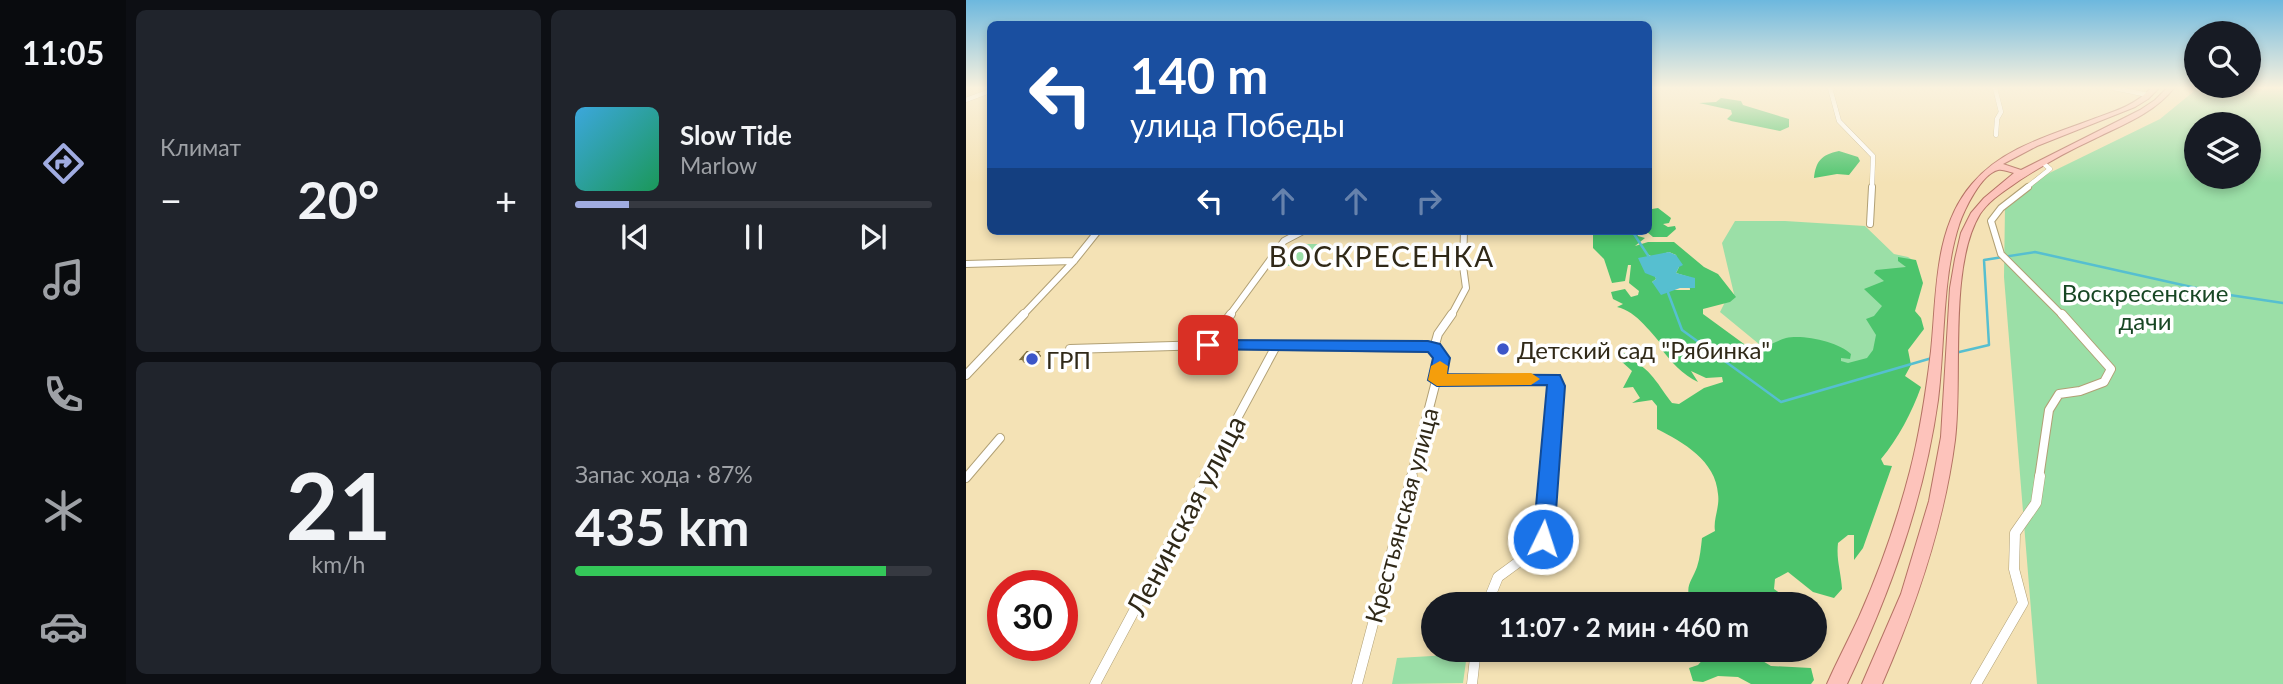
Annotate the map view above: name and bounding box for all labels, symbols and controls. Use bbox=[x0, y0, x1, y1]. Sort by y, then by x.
map controls bbox=[2184, 21, 2261, 189]
button: search bbox=[2184, 21, 2261, 98]
text: 11:05 bbox=[22, 33, 104, 72]
text: 140 m bbox=[1130, 46, 1268, 104]
icon: left bbox=[1015, 49, 1106, 140]
text: улица Победы bbox=[1130, 105, 1345, 144]
button: layers bbox=[2184, 112, 2261, 189]
text: Slow Tide bbox=[680, 119, 792, 151]
text: Климат bbox=[160, 133, 241, 161]
icon: directions bbox=[39, 139, 88, 188]
text: Marlow bbox=[680, 151, 757, 179]
text: 20° bbox=[298, 168, 379, 230]
text: − bbox=[160, 177, 182, 223]
text: + bbox=[495, 177, 517, 223]
icon: left bbox=[1191, 182, 1229, 220]
icon: ahead bbox=[1264, 182, 1302, 220]
icon: ahead bbox=[1337, 182, 1375, 220]
icon: right bbox=[1410, 182, 1448, 220]
icon: previous bbox=[616, 218, 654, 256]
icon: pause bbox=[735, 218, 773, 256]
icon: next bbox=[854, 218, 892, 256]
district label: ВОСКРЕСЕНКА bbox=[1269, 239, 1495, 273]
icon: music bbox=[39, 255, 88, 304]
park label: Воскресенские дачи bbox=[2062, 278, 2228, 335]
pin bbox=[1178, 315, 1238, 375]
icon: arrive bbox=[1189, 326, 1227, 364]
place label: Детский сад "Рябинка" bbox=[1517, 335, 1770, 364]
marker: Детский сад "Рябинка" bbox=[1495, 341, 1511, 357]
place label: ГРП bbox=[1046, 345, 1091, 374]
marker: ГРП bbox=[1024, 351, 1040, 367]
icon: phone bbox=[39, 370, 88, 419]
street label: Крестьянская улица bbox=[1358, 404, 1444, 626]
street label: Ленинская улица bbox=[1118, 409, 1252, 622]
text: 21 bbox=[286, 450, 391, 559]
text: Запас хода · 87% bbox=[575, 460, 753, 488]
icon: climate bbox=[39, 486, 88, 535]
text: 435 km bbox=[575, 495, 749, 557]
position arrow bbox=[1506, 502, 1580, 576]
text: km/h bbox=[312, 550, 365, 578]
speed limit sign: 30 bbox=[987, 570, 1078, 661]
icon: car bbox=[39, 602, 88, 651]
text: 11:07 · 2 мин · 460 m bbox=[1499, 611, 1749, 643]

